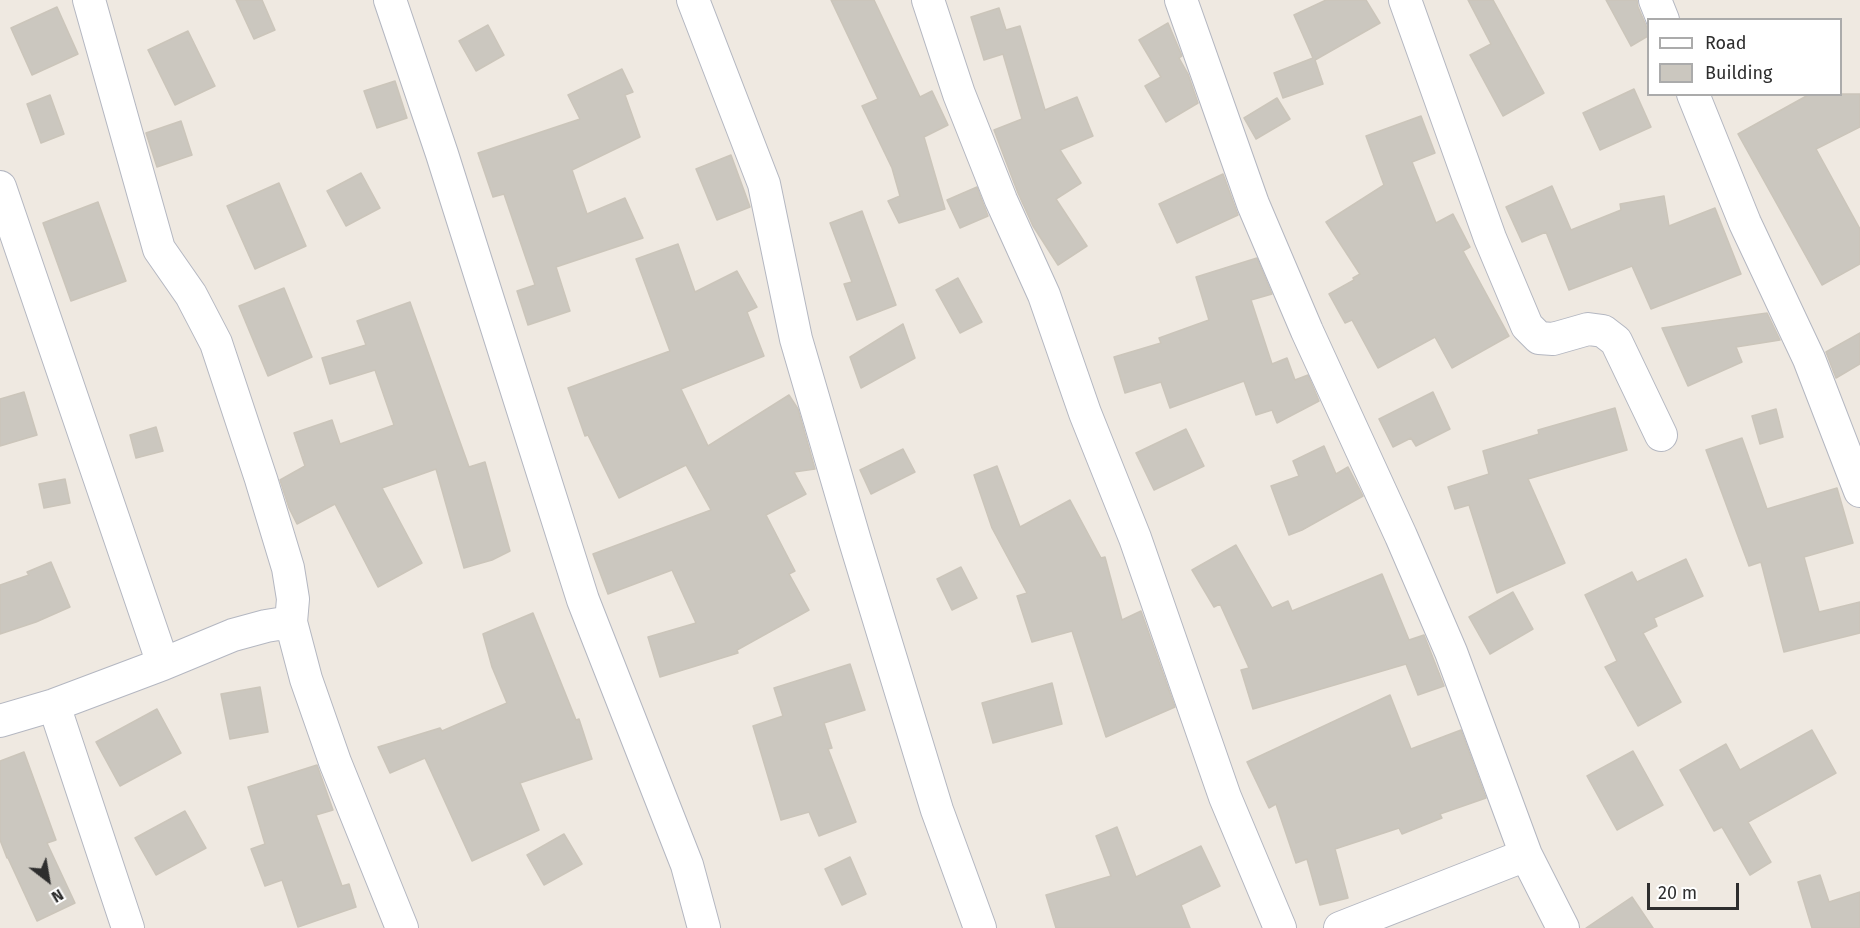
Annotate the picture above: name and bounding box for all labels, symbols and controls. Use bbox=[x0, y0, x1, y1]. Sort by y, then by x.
legend bbox=[1647, 18, 1842, 96]
text: Road bbox=[1705, 32, 1747, 54]
text: Building bbox=[1705, 62, 1772, 84]
north arrow bbox=[18, 850, 78, 910]
scale bar bbox=[1650, 871, 1742, 909]
text: 20 m bbox=[1658, 882, 1697, 904]
text: N bbox=[48, 885, 67, 907]

